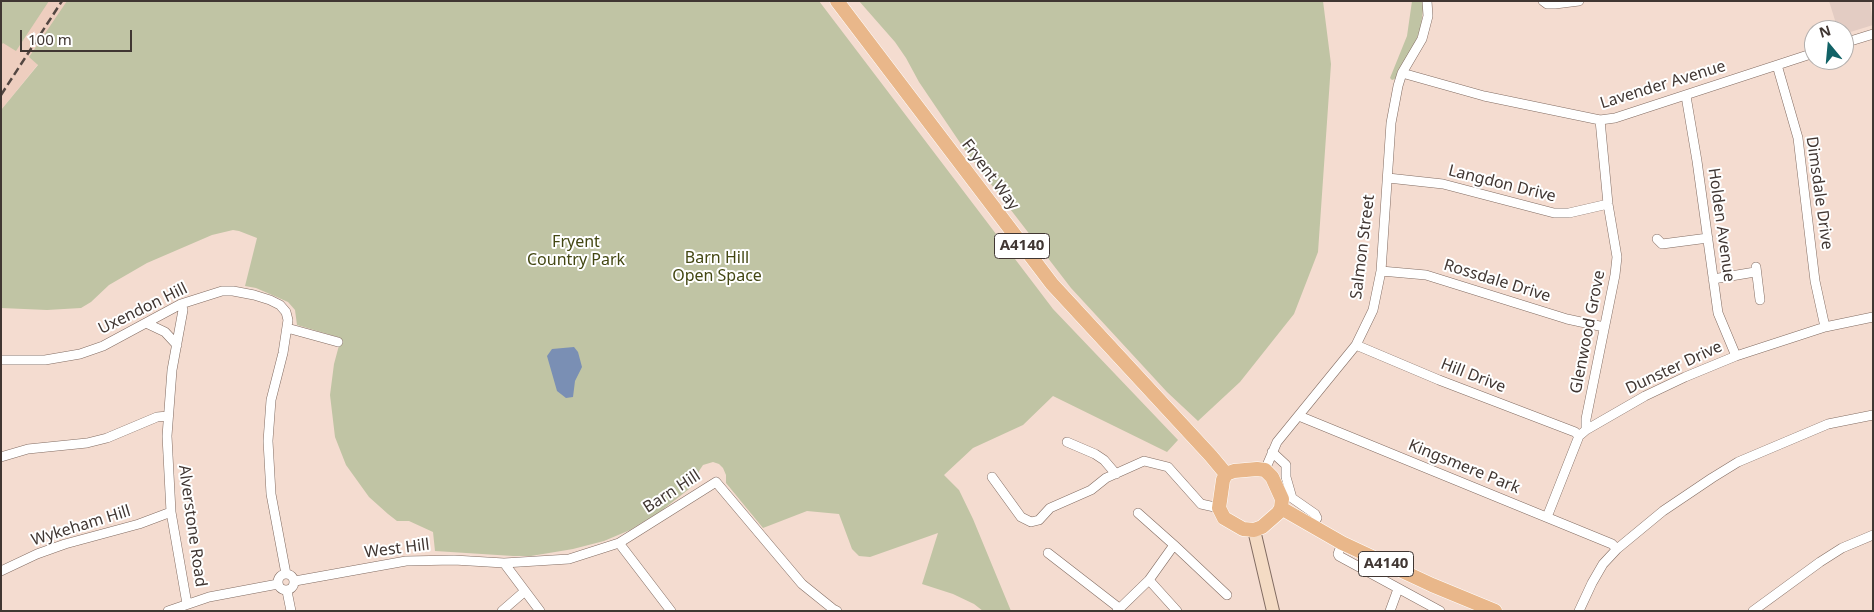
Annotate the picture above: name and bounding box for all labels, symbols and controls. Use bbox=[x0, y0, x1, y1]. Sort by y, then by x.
scale bar bbox=[22, 20, 135, 52]
north arrow bbox=[1804, 20, 1854, 70]
text: N bbox=[1817, 20, 1833, 42]
text: 100 m bbox=[28, 29, 72, 49]
street label: Lavender Avenue bbox=[1598, 57, 1728, 113]
street label: Dimsdale Drive bbox=[1802, 135, 1836, 251]
street label: Fryent Way bbox=[957, 136, 1023, 214]
street label: Langdon Drive bbox=[1446, 161, 1558, 207]
street label: Holden Avenue bbox=[1704, 167, 1738, 283]
street label: Salmon Street bbox=[1347, 194, 1379, 300]
park label: Fryent Country Park bbox=[527, 232, 625, 270]
road number: A4140 bbox=[994, 234, 1050, 258]
park label: Barn Hill Open Space bbox=[672, 248, 762, 286]
street label: Rossdale Drive bbox=[1441, 256, 1553, 306]
street label: Glenwood Grove bbox=[1567, 269, 1609, 395]
street label: Uxendon Hill bbox=[95, 279, 191, 339]
street label: Dunster Drive bbox=[1623, 337, 1725, 399]
street label: Hill Drive bbox=[1438, 355, 1508, 397]
street label: Kingsmere Park bbox=[1405, 436, 1523, 498]
street label: Alverstone Road bbox=[174, 464, 210, 588]
street label: Barn Hill bbox=[640, 466, 704, 518]
street label: Wykeham Hill bbox=[29, 502, 133, 550]
street label: West Hill bbox=[363, 535, 431, 563]
road number: A4140 bbox=[1358, 552, 1414, 576]

